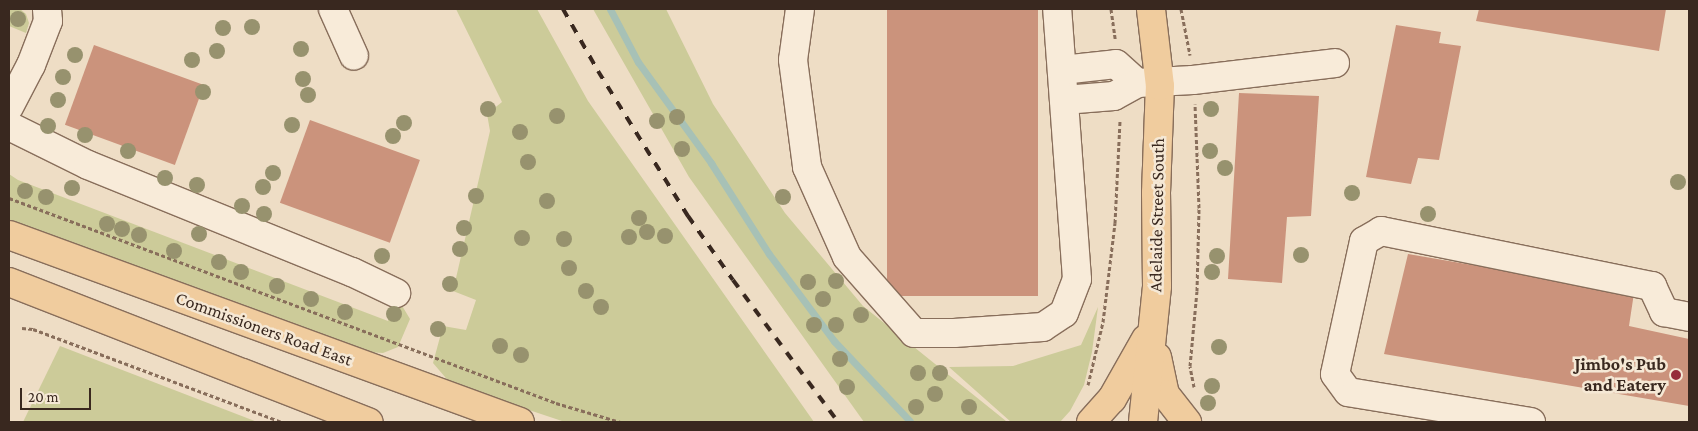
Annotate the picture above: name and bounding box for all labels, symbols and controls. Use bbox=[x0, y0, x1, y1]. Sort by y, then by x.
street label: Adelaide Street South bbox=[1145, 138, 1169, 292]
street label: Commissioners Road East bbox=[173, 287, 355, 371]
place label: Jimbo's Pub and Eatery bbox=[1575, 354, 1666, 396]
marker: Jimbo's Pub and Eatery bbox=[1670, 369, 1682, 381]
scale bar bbox=[22, 378, 94, 410]
text: 20 m bbox=[28, 389, 59, 405]

